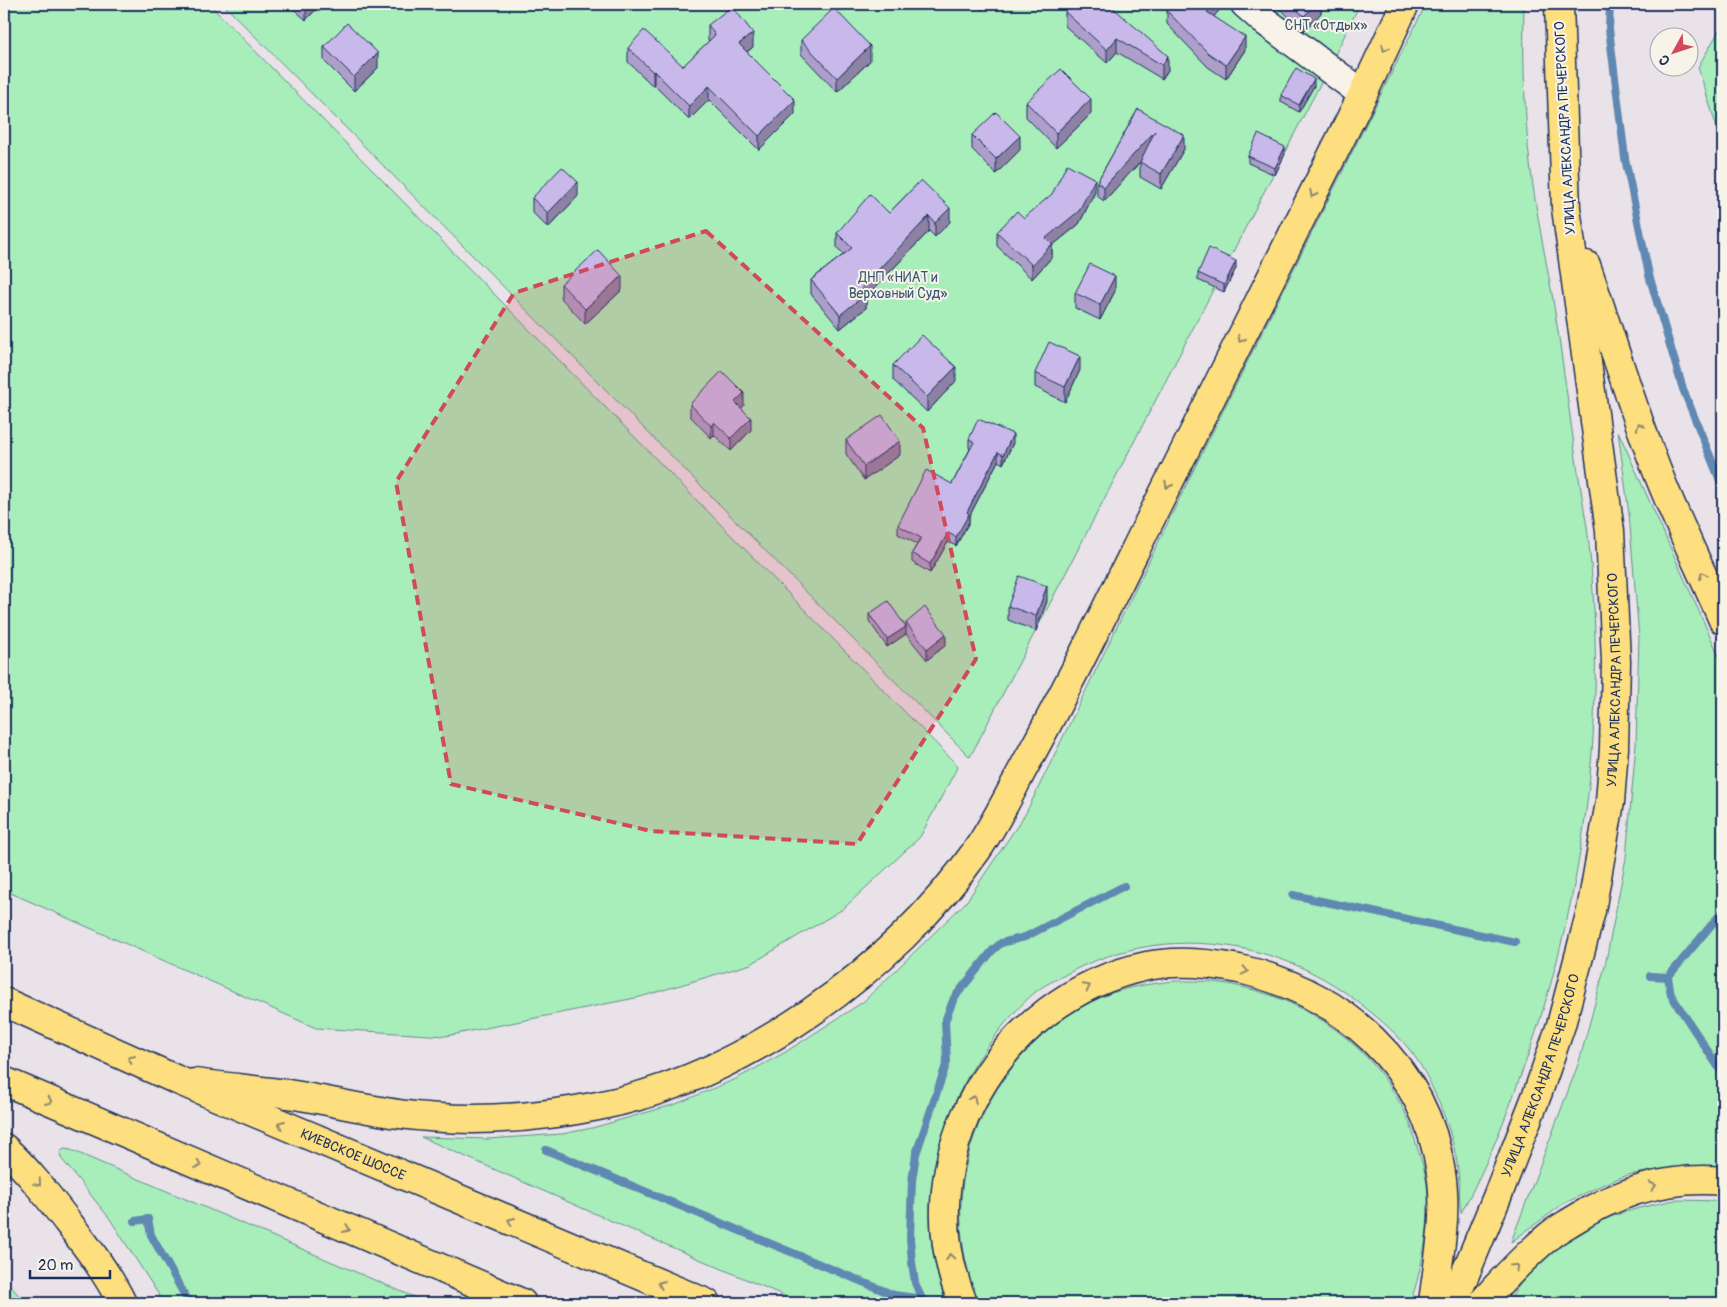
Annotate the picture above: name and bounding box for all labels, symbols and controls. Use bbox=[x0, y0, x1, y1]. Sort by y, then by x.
park label: СНТ «Отдых» bbox=[1285, 17, 1367, 34]
street label: УЛИЦА АЛЕКСАНДРА ПЕЧЕРСКОГО bbox=[1551, 21, 1579, 235]
north arrow bbox=[1650, 28, 1700, 78]
one-way arrow bbox=[1380, 43, 1391, 52]
text: С bbox=[1655, 51, 1674, 69]
one-way arrow bbox=[1309, 189, 1319, 198]
park label: ДНП «НИАТ и Верховный Суд» bbox=[849, 269, 947, 302]
one-way arrow bbox=[1236, 334, 1247, 343]
one-way arrow bbox=[1636, 422, 1646, 431]
one-way arrow bbox=[1164, 479, 1174, 488]
one-way arrow bbox=[1699, 571, 1709, 580]
street label: УЛИЦА АЛЕКСАНДРА ПЕЧЕРСКОГО bbox=[1603, 573, 1625, 787]
one-way arrow bbox=[1241, 965, 1250, 975]
street label: УЛИЦА АЛЕКСАНДРА ПЕЧЕРСКОГО bbox=[1497, 972, 1583, 1179]
one-way arrow bbox=[1082, 983, 1091, 993]
one-way arrow bbox=[127, 1055, 136, 1066]
one-way arrow bbox=[44, 1094, 53, 1105]
one-way arrow bbox=[967, 1095, 977, 1104]
one-way arrow bbox=[277, 1120, 286, 1130]
street label: КИЕВСКОЕ ШОССЕ bbox=[298, 1124, 408, 1184]
one-way arrow bbox=[193, 1158, 202, 1169]
one-way arrow bbox=[32, 1178, 41, 1187]
one-way arrow bbox=[1649, 1181, 1658, 1192]
one-way arrow bbox=[507, 1217, 516, 1228]
one-way arrow bbox=[342, 1222, 351, 1233]
scale bar bbox=[30, 1247, 110, 1279]
one-way arrow bbox=[945, 1252, 955, 1261]
text: 20 m bbox=[38, 1256, 73, 1275]
one-way arrow bbox=[1509, 1264, 1518, 1273]
one-way arrow bbox=[657, 1280, 666, 1291]

